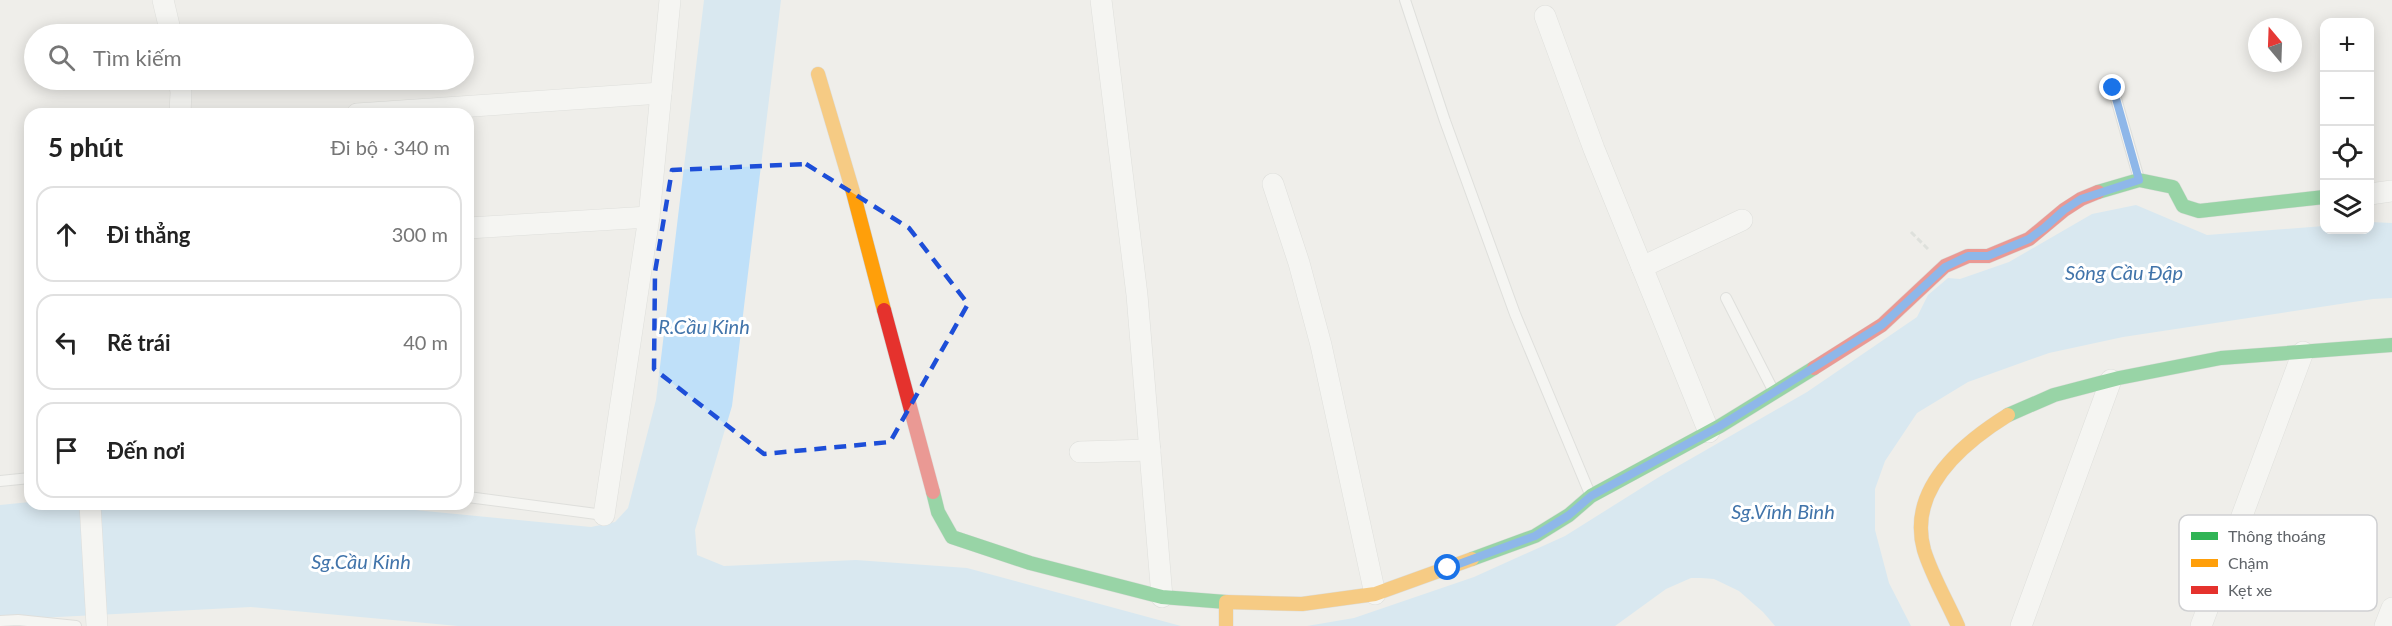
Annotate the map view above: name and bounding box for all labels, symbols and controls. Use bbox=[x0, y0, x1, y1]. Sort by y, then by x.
north arrow bbox=[2248, 18, 2302, 72]
map controls bbox=[2320, 18, 2374, 234]
button: + bbox=[2320, 18, 2374, 72]
search box bbox=[24, 24, 474, 90]
icon: search bbox=[45, 41, 78, 74]
text: Tìm kiếm bbox=[93, 44, 182, 71]
button: − bbox=[2320, 72, 2374, 126]
route end bbox=[2099, 74, 2125, 100]
button: locate bbox=[2320, 126, 2374, 180]
text: 5 phút bbox=[48, 131, 123, 163]
text: Đi bộ · 340 m bbox=[331, 135, 450, 159]
button: layers bbox=[2320, 180, 2374, 234]
icon: ahead bbox=[50, 218, 83, 251]
text: Đi thẳng bbox=[107, 221, 190, 248]
text: 300 m bbox=[392, 222, 448, 246]
water label: Sông Cầu Đập bbox=[2065, 260, 2183, 284]
water label: R.Cầu Kinh bbox=[658, 314, 750, 338]
icon: left bbox=[50, 326, 83, 359]
text: Rẽ trái bbox=[107, 329, 171, 356]
text: 40 m bbox=[403, 330, 448, 354]
icon: arrive bbox=[50, 434, 83, 467]
text: Đến nơi bbox=[107, 437, 185, 464]
water label: Sg.Vĩnh Bình bbox=[1731, 499, 1835, 523]
legend bbox=[2179, 515, 2377, 611]
text: Thông thoáng bbox=[2228, 526, 2326, 545]
water label: Sg.Cầu Kinh bbox=[311, 549, 411, 573]
text: Chậm bbox=[2228, 553, 2269, 572]
route start bbox=[1434, 554, 1460, 580]
text: Kẹt xe bbox=[2228, 580, 2272, 599]

